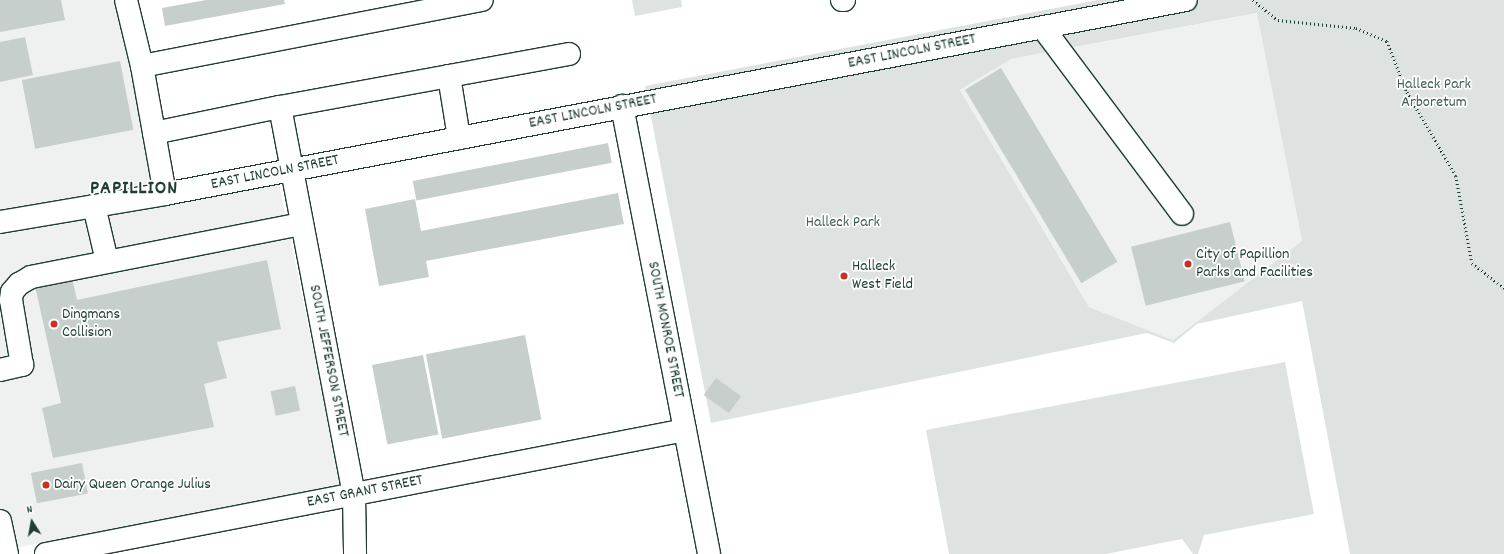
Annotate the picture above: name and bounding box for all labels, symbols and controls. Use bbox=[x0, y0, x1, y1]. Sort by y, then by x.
street label: EAST LINCOLN STREET bbox=[846, 30, 978, 74]
park label: Halleck Park Arboretum bbox=[1397, 75, 1471, 113]
street label: EAST LINCOLN STREET bbox=[527, 90, 659, 134]
street label: EAST LINCOLN STREET bbox=[209, 151, 341, 195]
district label: PAPILLION bbox=[90, 177, 178, 201]
park label: Halleck Park bbox=[806, 213, 880, 233]
place label: City of Papillion Parks and Facilities bbox=[1196, 245, 1313, 283]
place label: Halleck West Field bbox=[852, 257, 913, 295]
marker: City of Papillion Parks and Facilities bbox=[1183, 259, 1193, 269]
street label: SOUTH MONROE STREET bbox=[642, 260, 688, 400]
marker: Halleck West Field bbox=[839, 271, 849, 281]
street label: SOUTH JEFFERSON STREET bbox=[304, 283, 352, 439]
place label: Dingmans Collision bbox=[62, 305, 120, 343]
marker: Dingmans Collision bbox=[49, 319, 59, 329]
street label: EAST GRANT STREET bbox=[305, 471, 425, 513]
place label: Dairy Queen Orange Julius bbox=[54, 475, 211, 495]
marker: Dairy Queen Orange Julius bbox=[41, 480, 51, 490]
north arrow bbox=[12, 502, 52, 542]
text: N bbox=[26, 502, 34, 519]

